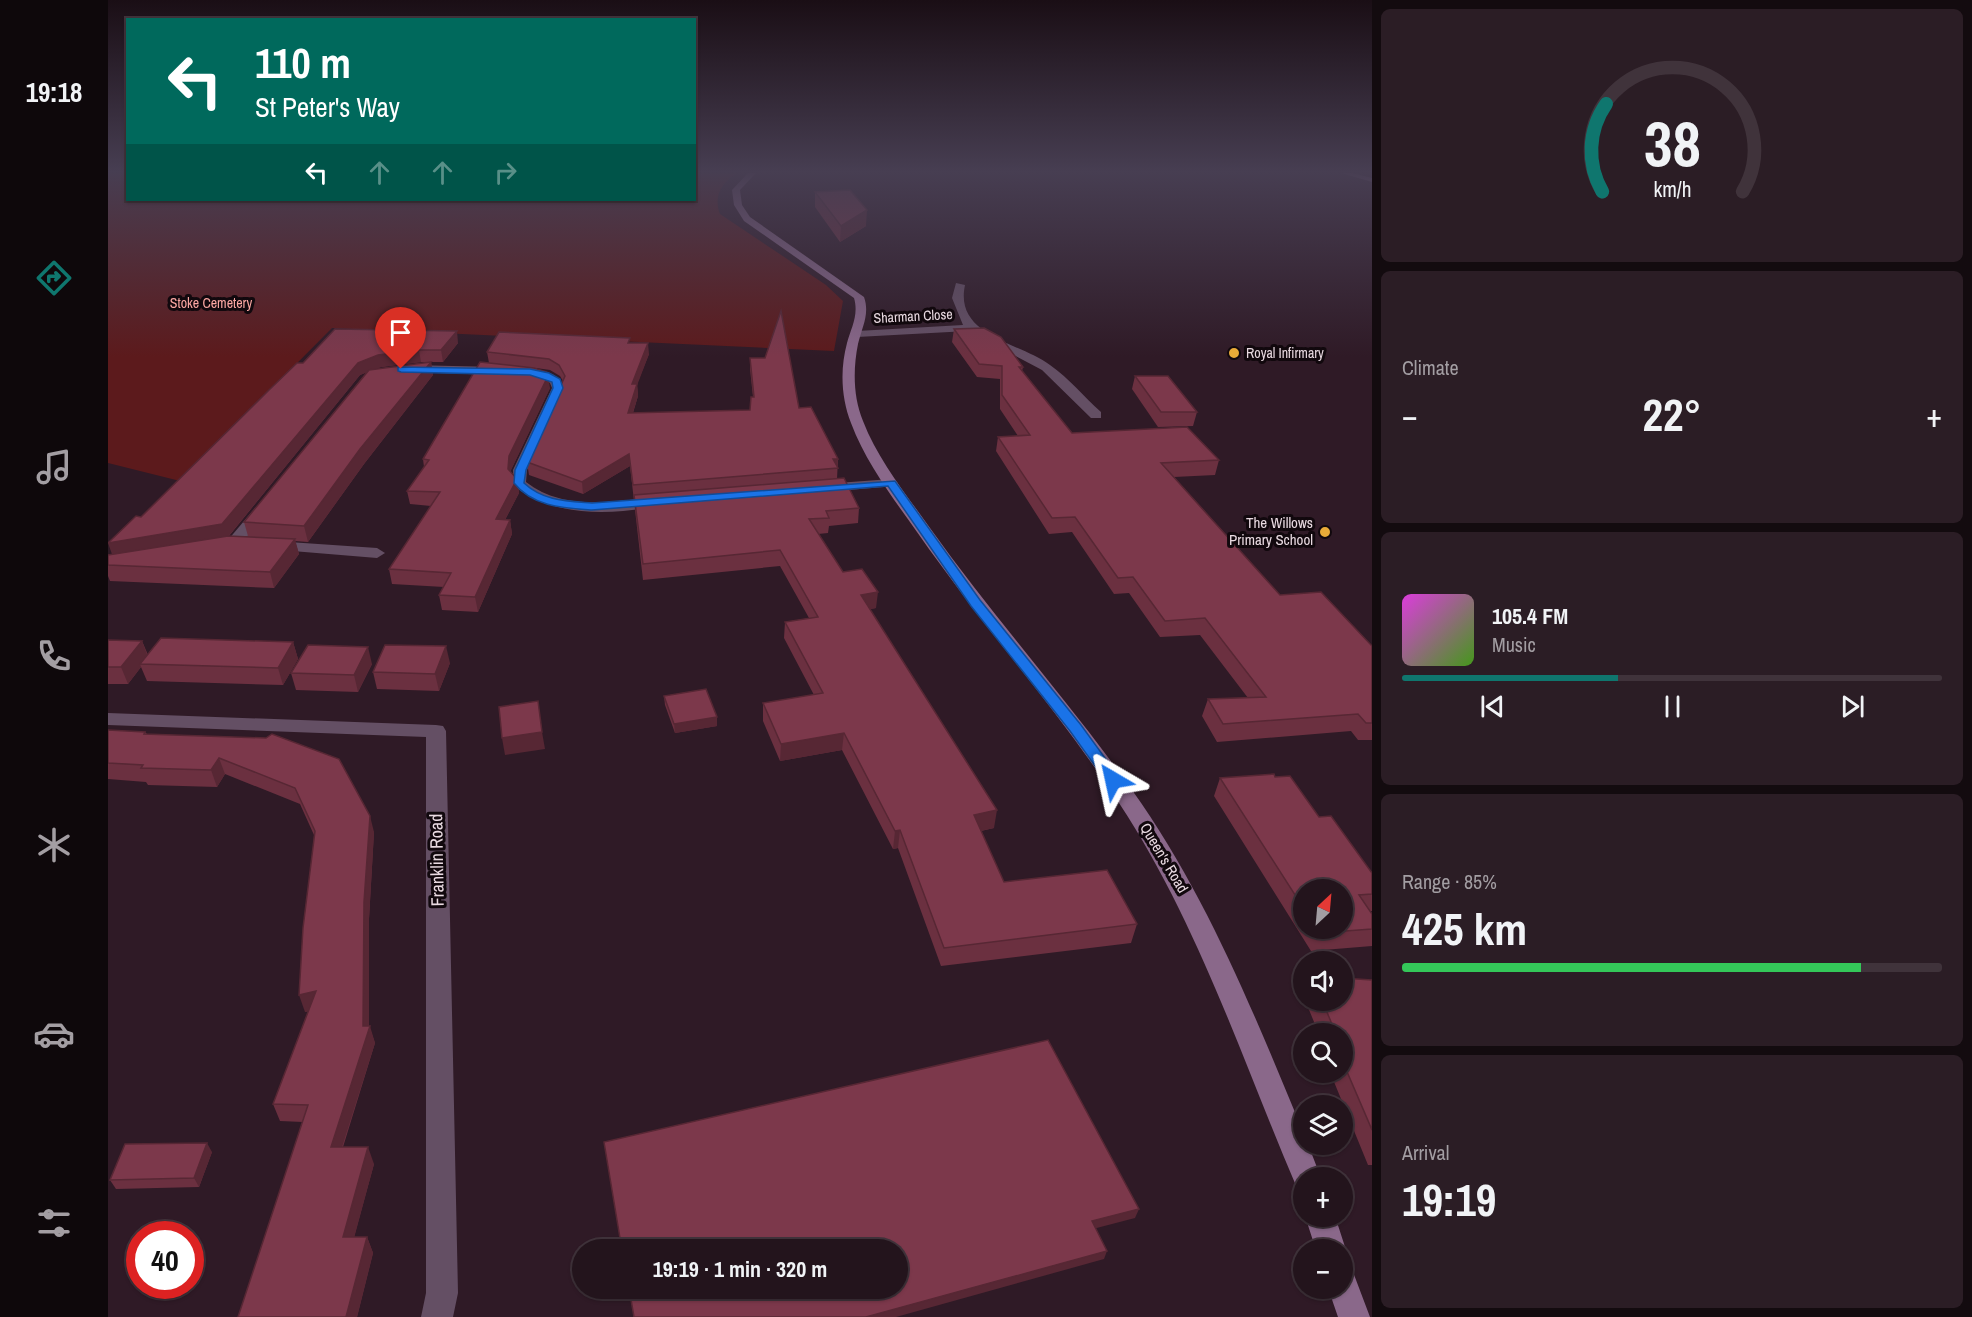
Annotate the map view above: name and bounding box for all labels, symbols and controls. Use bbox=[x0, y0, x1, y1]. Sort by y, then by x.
text: 110 m bbox=[255, 35, 351, 91]
icon: left bbox=[156, 42, 234, 120]
text: 19:18 bbox=[26, 74, 82, 110]
text: St Peter's Way bbox=[255, 89, 400, 125]
text: 38 bbox=[1644, 101, 1700, 185]
icon: left bbox=[300, 156, 333, 189]
icon: ahead bbox=[363, 156, 396, 189]
icon: ahead bbox=[426, 156, 459, 189]
icon: right bbox=[489, 156, 522, 189]
text: km/h bbox=[1653, 176, 1691, 205]
icon: directions bbox=[33, 257, 75, 299]
park label: Stoke Cemetery bbox=[170, 294, 252, 312]
street label: Sharman Close bbox=[873, 305, 953, 327]
pin bbox=[375, 307, 426, 369]
icon: arrive bbox=[384, 316, 417, 349]
place label: Royal Infirmary bbox=[1246, 344, 1324, 362]
marker: Royal Infirmary bbox=[1227, 346, 1241, 360]
text: Climate bbox=[1402, 354, 1459, 381]
text: 22° bbox=[1642, 384, 1702, 445]
text: − bbox=[1402, 393, 1418, 437]
text: + bbox=[1926, 393, 1942, 437]
icon: music bbox=[33, 446, 75, 488]
place label: The Willows Primary School bbox=[1229, 512, 1313, 550]
marker: The Willows Primary School bbox=[1318, 525, 1332, 539]
text: 105.4 FM bbox=[1492, 601, 1568, 631]
text: Music bbox=[1492, 631, 1536, 658]
icon: phone bbox=[33, 635, 75, 677]
icon: previous bbox=[1476, 690, 1509, 723]
icon: pause bbox=[1656, 690, 1689, 723]
icon: next bbox=[1836, 690, 1869, 723]
position arrow bbox=[1081, 748, 1145, 812]
street label: Franklin Road bbox=[423, 813, 450, 907]
street label: Queen's Road bbox=[1135, 819, 1194, 897]
icon: climate bbox=[33, 824, 75, 866]
text: Range · 85% bbox=[1402, 868, 1497, 895]
north arrow bbox=[1293, 879, 1353, 939]
map controls bbox=[1293, 879, 1353, 1299]
text: 425 km bbox=[1402, 898, 1527, 959]
button: sound bbox=[1293, 951, 1353, 1011]
icon: car bbox=[33, 1013, 75, 1055]
button: search bbox=[1293, 1023, 1353, 1083]
button: layers bbox=[1293, 1095, 1353, 1155]
text: Arrival bbox=[1402, 1139, 1449, 1166]
button: + bbox=[1293, 1167, 1353, 1227]
text: 19:19 bbox=[1402, 1169, 1496, 1230]
icon: filters bbox=[33, 1202, 75, 1244]
speed limit sign: 40 bbox=[126, 1221, 204, 1299]
button: − bbox=[1293, 1239, 1353, 1299]
text: 19:19 · 1 min · 320 m bbox=[653, 1254, 827, 1284]

